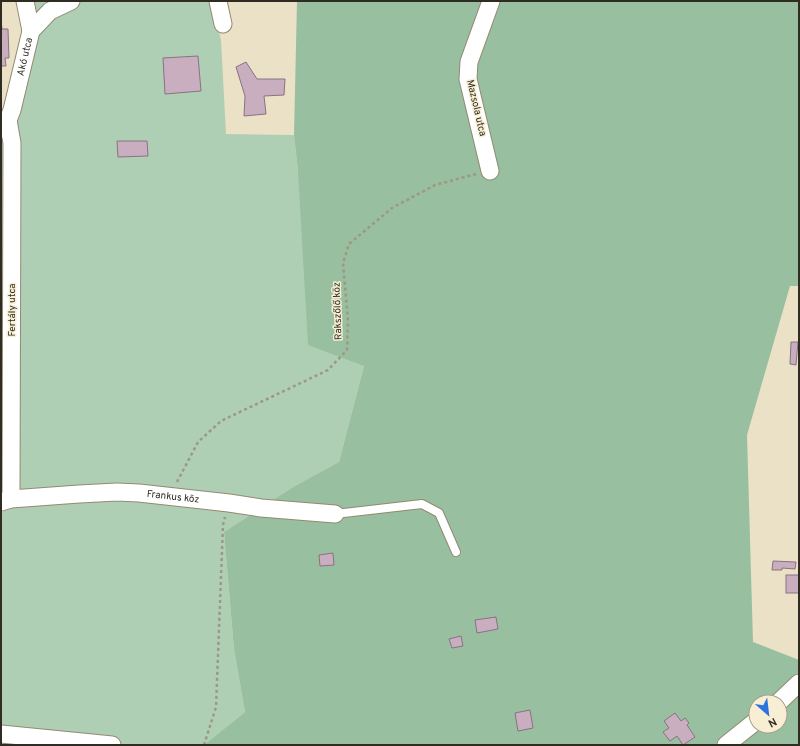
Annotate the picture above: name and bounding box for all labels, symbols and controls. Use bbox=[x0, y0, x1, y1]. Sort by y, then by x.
street label: Akó utca bbox=[14, 36, 36, 77]
street label: Mazsola utca bbox=[463, 78, 489, 138]
street label: Rakszőlő köz bbox=[330, 282, 346, 340]
street label: Fertály utca bbox=[6, 283, 19, 337]
street label: Frankus köz bbox=[146, 487, 200, 506]
north arrow bbox=[748, 694, 788, 734]
text: N bbox=[765, 714, 779, 730]

